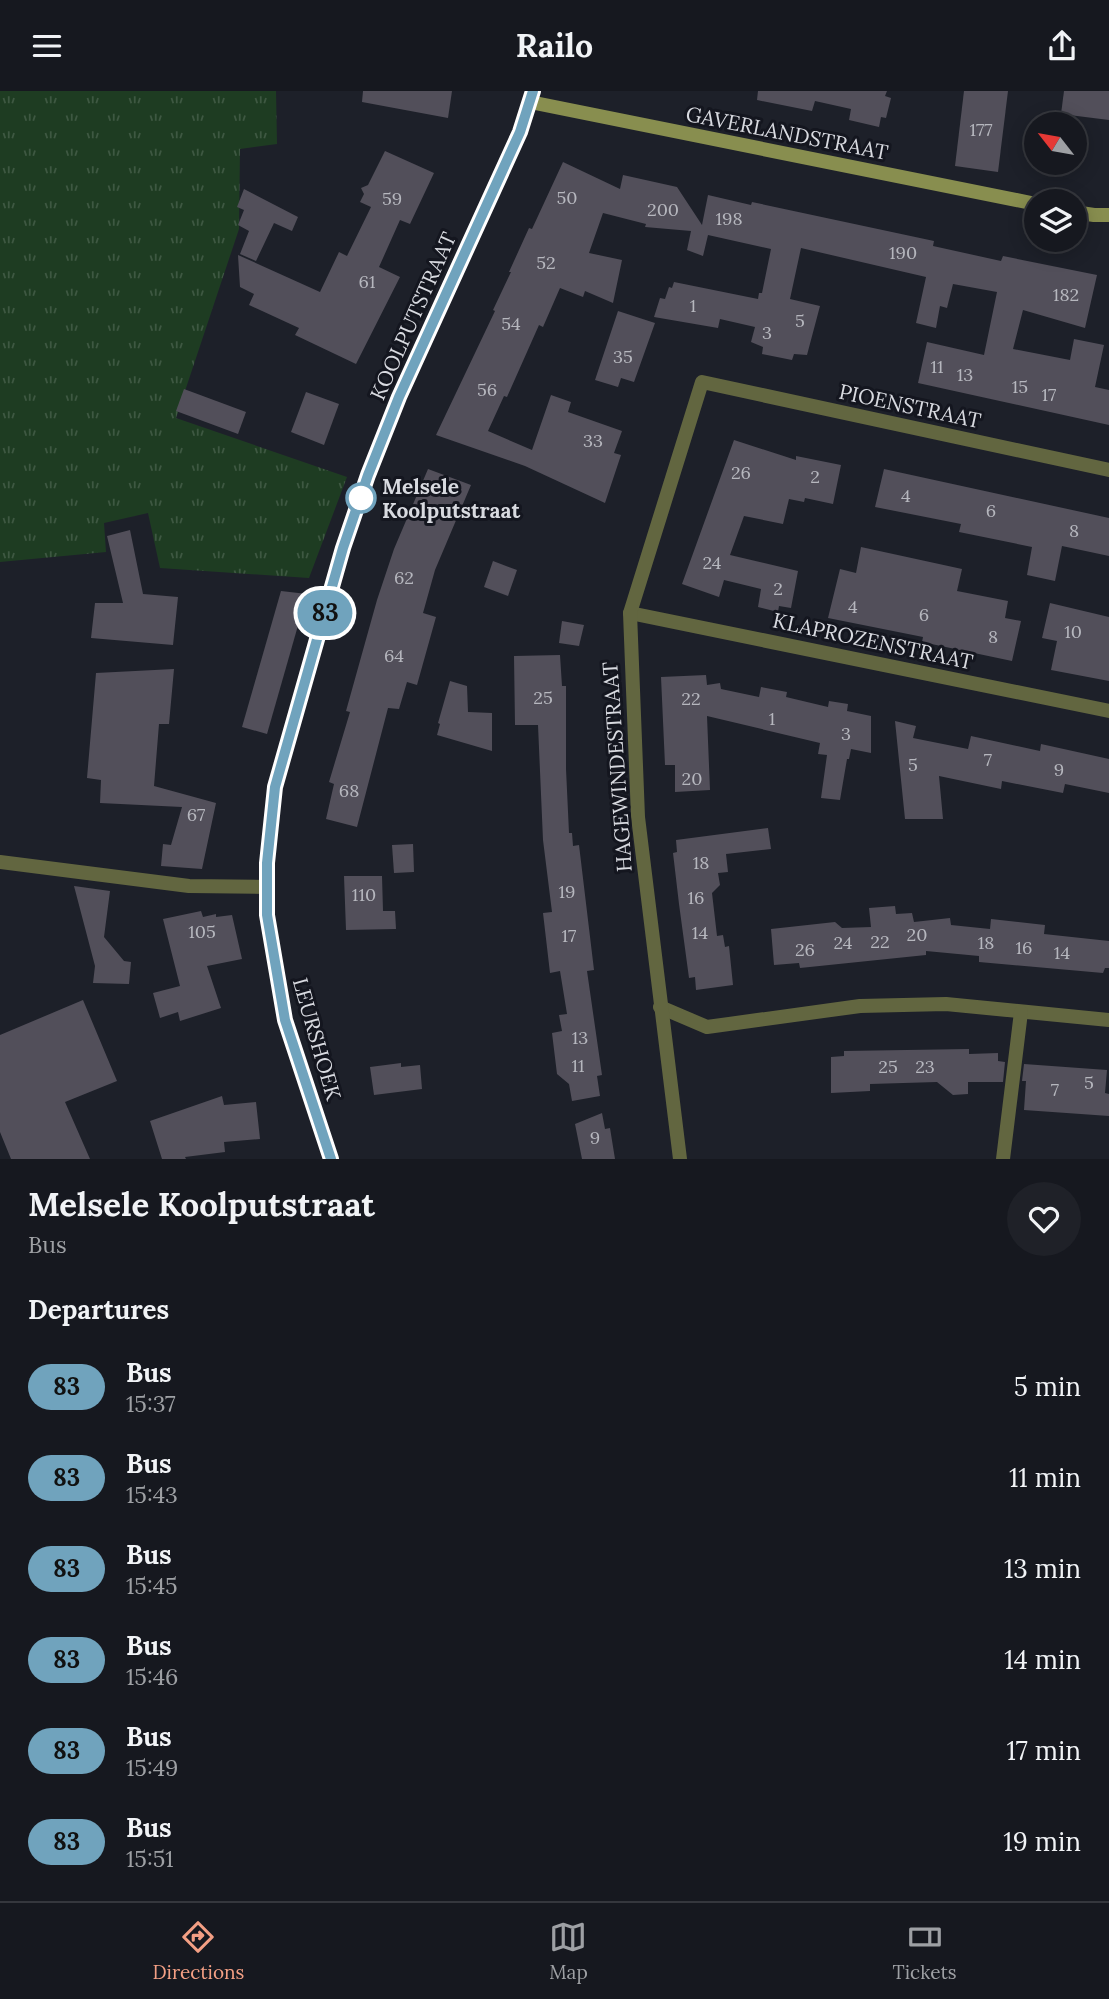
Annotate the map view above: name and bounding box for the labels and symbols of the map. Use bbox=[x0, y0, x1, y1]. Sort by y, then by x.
street label: GAVERLANDSTRAAT bbox=[684, 100, 890, 166]
north arrow bbox=[1024, 112, 1087, 175]
house number: 177 bbox=[969, 118, 993, 141]
house number: 50 bbox=[557, 186, 578, 209]
house number: 59 bbox=[382, 187, 402, 210]
house number: 200 bbox=[647, 198, 679, 221]
house number: 198 bbox=[715, 207, 743, 230]
street label: KOOLPUTSTRAAT bbox=[364, 228, 462, 404]
house number: 190 bbox=[889, 241, 917, 264]
house number: 52 bbox=[536, 251, 556, 274]
house number: 61 bbox=[359, 270, 375, 293]
house number: 182 bbox=[1053, 283, 1079, 306]
house number: 1 bbox=[690, 294, 696, 317]
house number: 5 bbox=[795, 309, 805, 332]
house number: 54 bbox=[501, 312, 521, 335]
house number: 3 bbox=[762, 321, 772, 344]
house number: 35 bbox=[613, 345, 633, 368]
house number: 11 bbox=[930, 355, 944, 378]
house number: 13 bbox=[957, 363, 973, 386]
house number: 15 bbox=[1012, 375, 1028, 398]
house number: 56 bbox=[477, 378, 497, 401]
street label: PIOENSTRAAT bbox=[836, 378, 984, 434]
house number: 17 bbox=[1042, 383, 1056, 406]
house number: 33 bbox=[583, 429, 603, 452]
house number: 26 bbox=[731, 461, 751, 484]
house number: 2 bbox=[810, 465, 820, 488]
place label: Melsele Koolputstraat bbox=[382, 473, 520, 524]
marker: Melsele Koolputstraat bbox=[346, 483, 376, 513]
house number: 4 bbox=[901, 484, 911, 507]
house number: 6 bbox=[986, 499, 996, 522]
house number: 8 bbox=[1069, 519, 1079, 542]
house number: 24 bbox=[702, 551, 722, 574]
house number: 62 bbox=[394, 566, 414, 589]
house number: 2 bbox=[773, 577, 783, 600]
line badge: 83 bbox=[294, 590, 356, 636]
house number: 4 bbox=[848, 595, 858, 618]
house number: 6 bbox=[919, 603, 929, 626]
street label: KLAPROZENSTRAAT bbox=[770, 607, 976, 675]
house number: 10 bbox=[1064, 620, 1082, 643]
house number: 8 bbox=[988, 625, 998, 648]
house number: 64 bbox=[384, 644, 404, 667]
street label: HAGEWINDESTRAAT bbox=[596, 661, 638, 873]
house number: 25 bbox=[533, 686, 553, 709]
house number: 22 bbox=[681, 687, 701, 710]
house number: 1 bbox=[769, 707, 775, 730]
house number: 3 bbox=[841, 722, 851, 745]
house number: 7 bbox=[984, 748, 992, 771]
house number: 5 bbox=[908, 753, 918, 776]
house number: 9 bbox=[1054, 758, 1064, 781]
house number: 20 bbox=[682, 767, 702, 790]
house number: 68 bbox=[339, 779, 359, 802]
house number: 67 bbox=[187, 803, 205, 826]
house number: 18 bbox=[693, 851, 709, 874]
house number: 19 bbox=[559, 880, 575, 903]
house number: 110 bbox=[352, 883, 376, 906]
house number: 16 bbox=[688, 886, 704, 909]
house number: 105 bbox=[188, 920, 216, 943]
house number: 14 bbox=[692, 921, 708, 944]
house number: 20 bbox=[907, 923, 927, 946]
house number: 17 bbox=[562, 924, 576, 947]
house number: 22 bbox=[870, 930, 890, 953]
house number: 24 bbox=[833, 931, 853, 954]
house number: 18 bbox=[978, 931, 994, 954]
house number: 16 bbox=[1016, 936, 1032, 959]
house number: 26 bbox=[795, 938, 815, 961]
house number: 14 bbox=[1054, 941, 1070, 964]
street label: LEURSHOEK bbox=[287, 975, 348, 1104]
house number: 13 bbox=[572, 1026, 588, 1049]
house number: 11 bbox=[571, 1054, 585, 1077]
house number: 25 bbox=[878, 1055, 898, 1078]
house number: 23 bbox=[915, 1055, 935, 1078]
house number: 5 bbox=[1084, 1071, 1094, 1094]
house number: 7 bbox=[1051, 1078, 1059, 1101]
house number: 9 bbox=[590, 1126, 600, 1149]

